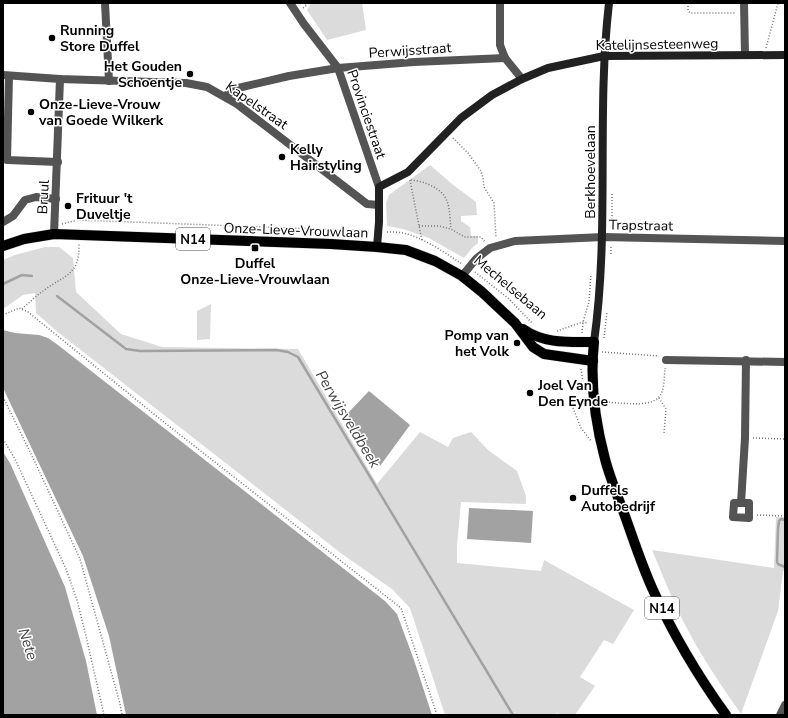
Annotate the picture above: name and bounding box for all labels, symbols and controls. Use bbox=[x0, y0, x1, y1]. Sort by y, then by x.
place label: Running Store Duffel bbox=[60, 21, 140, 56]
marker: Running Store Duffel bbox=[47, 33, 57, 43]
street label: Katelijnsesteenweg bbox=[595, 34, 719, 55]
street label: Perwijsstraat bbox=[368, 38, 452, 63]
place label: Het Gouden Schoentje bbox=[104, 57, 182, 92]
street label: Provinciestraat bbox=[342, 67, 391, 161]
marker: Het Gouden Schoentje bbox=[185, 69, 195, 79]
street label: Kapelstraat bbox=[222, 77, 292, 134]
place label: Onze-Lieve-Vrouw van Goede Wilkerk bbox=[38, 95, 164, 130]
marker: Onze-Lieve-Vrouw van Goede Wilkerk bbox=[26, 107, 36, 117]
street label: Berkhoevelaan bbox=[581, 125, 600, 219]
place label: Kelly Hairstyling bbox=[290, 140, 362, 175]
marker: Kelly Hairstyling bbox=[277, 152, 287, 162]
street label: Bruul bbox=[33, 179, 54, 215]
place label: Frituur 't Duveltje bbox=[76, 189, 133, 224]
marker: Frituur 't Duveltje bbox=[63, 201, 73, 211]
street label: Trapstraat bbox=[609, 215, 673, 236]
street label: Onze-Lieve-Vrouwlaan bbox=[223, 218, 369, 243]
road number: N14 bbox=[176, 228, 210, 250]
marker: Duffel Onze-Lieve-Vrouwlaan bbox=[250, 243, 260, 253]
street label: Mechelsebaan bbox=[470, 251, 551, 324]
place label: Duffel Onze-Lieve-Vrouwlaan bbox=[180, 254, 330, 289]
place label: Pomp van het Volk bbox=[445, 326, 509, 361]
marker: Pomp van het Volk bbox=[512, 338, 522, 348]
water label: Perwijsveldbeek bbox=[311, 366, 385, 472]
place label: Joel Van Den Eynde bbox=[537, 376, 608, 411]
marker: Joel Van Den Eynde bbox=[525, 388, 535, 398]
place label: Duffels Autobedrijf bbox=[581, 481, 656, 516]
marker: Duffels Autobedrijf bbox=[568, 493, 578, 503]
road number: N14 bbox=[645, 597, 679, 619]
water label: Nete bbox=[14, 626, 42, 662]

